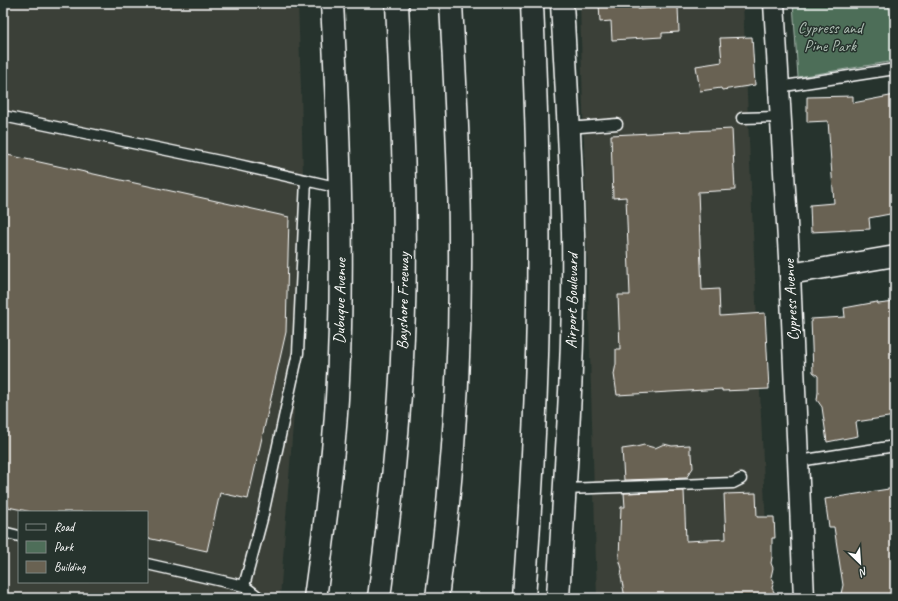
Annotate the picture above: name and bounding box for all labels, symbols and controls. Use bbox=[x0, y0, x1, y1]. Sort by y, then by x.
park label: Cypress and Pine Park bbox=[798, 18, 865, 56]
street label: Bayshore Freeway bbox=[392, 251, 414, 350]
street label: Airport Boulevard bbox=[561, 251, 583, 349]
street label: Dubuque Avenue bbox=[329, 256, 351, 344]
street label: Cypress Avenue bbox=[779, 257, 803, 341]
legend bbox=[18, 511, 148, 583]
text: Road bbox=[54, 519, 76, 535]
text: Park bbox=[54, 539, 75, 555]
north arrow bbox=[840, 543, 880, 583]
text: Building bbox=[54, 559, 86, 575]
text: N bbox=[856, 564, 870, 581]

